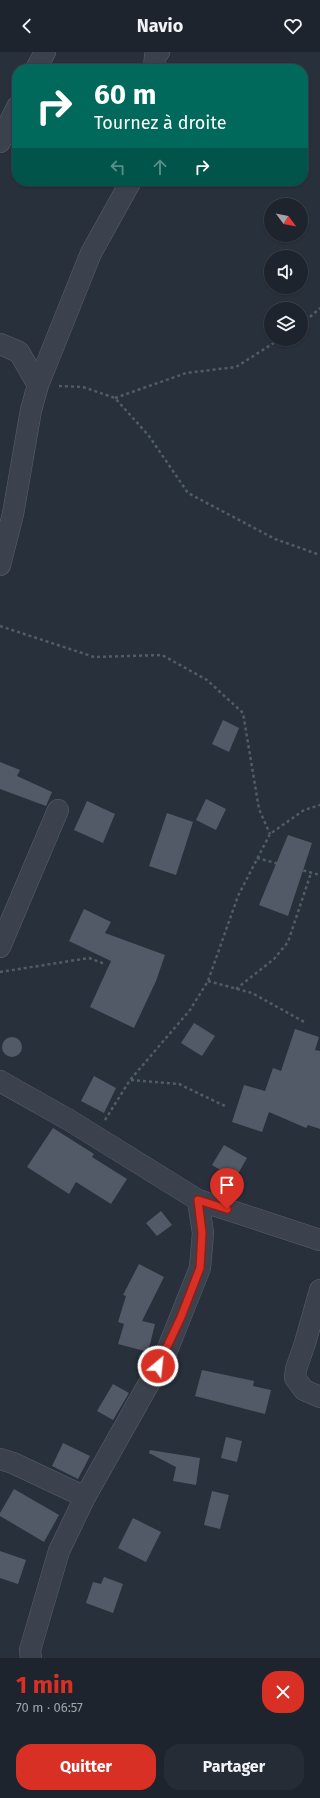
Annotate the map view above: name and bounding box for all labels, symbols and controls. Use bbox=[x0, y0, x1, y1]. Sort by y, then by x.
icon: back bbox=[16, 15, 38, 37]
text: Navio bbox=[137, 15, 183, 37]
icon: heart bbox=[282, 15, 304, 37]
text: 60 m bbox=[94, 78, 156, 111]
icon: right bbox=[28, 80, 80, 132]
text: Tournez à droite bbox=[94, 112, 226, 134]
icon: left bbox=[107, 156, 129, 178]
icon: ahead bbox=[149, 156, 171, 178]
icon: right bbox=[191, 156, 213, 178]
north arrow bbox=[264, 198, 308, 242]
map controls bbox=[264, 198, 308, 346]
button: sound bbox=[264, 250, 308, 294]
button: layers bbox=[264, 302, 308, 346]
pin bbox=[210, 1168, 244, 1209]
icon: arrive bbox=[216, 1174, 238, 1196]
position arrow bbox=[137, 1345, 179, 1387]
text: 1 min bbox=[16, 1671, 74, 1699]
button: close bbox=[262, 1671, 304, 1713]
text: 70 m · 06:57 bbox=[16, 1700, 83, 1715]
button: Quitter bbox=[16, 1744, 156, 1790]
button: Partager bbox=[164, 1744, 304, 1790]

